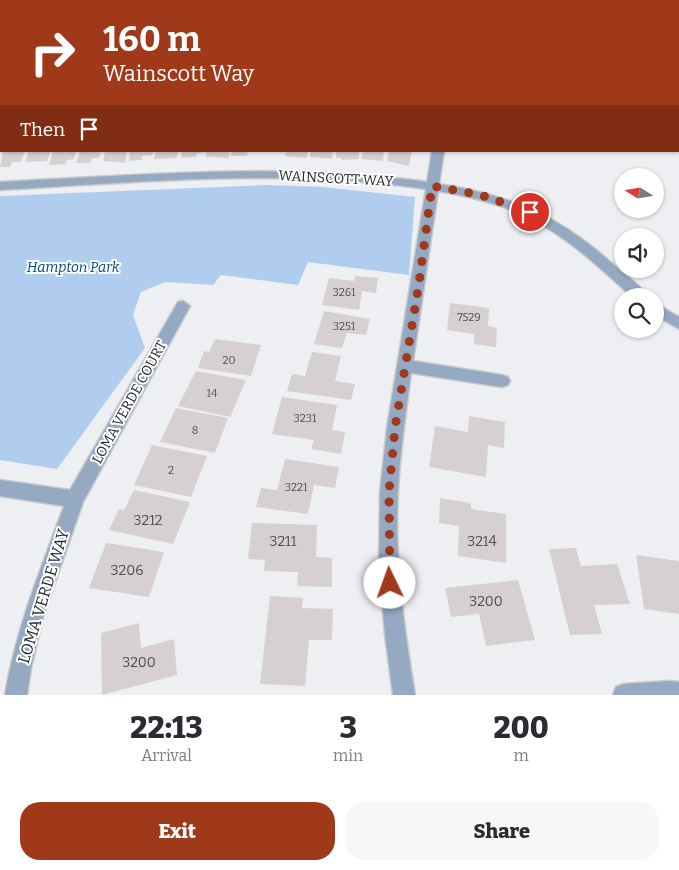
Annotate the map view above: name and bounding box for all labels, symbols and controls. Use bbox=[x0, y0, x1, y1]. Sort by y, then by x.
text: 160 m bbox=[103, 18, 201, 60]
icon: right bbox=[20, 20, 85, 85]
text: Wainscott Way bbox=[103, 60, 254, 87]
icon: arrive bbox=[75, 115, 103, 143]
text: Then bbox=[20, 118, 65, 141]
street label: WAINSCOTT WAY bbox=[278, 167, 394, 190]
north arrow bbox=[614, 168, 664, 218]
map controls bbox=[614, 168, 664, 338]
pin bbox=[509, 191, 551, 233]
icon: arrive bbox=[516, 198, 544, 226]
button: sound bbox=[614, 228, 664, 278]
park label: Hampton Park bbox=[27, 259, 120, 276]
house number: 3261 bbox=[332, 286, 356, 299]
button: search bbox=[614, 288, 664, 338]
house number: 7529 bbox=[457, 311, 481, 324]
house number: 3251 bbox=[333, 320, 356, 333]
street label: LOMA VERDE COURT bbox=[89, 338, 170, 467]
house number: 20 bbox=[222, 354, 236, 367]
house number: 14 bbox=[207, 387, 218, 400]
house number: 3231 bbox=[294, 412, 317, 425]
house number: 8 bbox=[192, 424, 198, 437]
house number: 2 bbox=[168, 464, 174, 477]
house number: 3221 bbox=[285, 481, 308, 494]
house number: 3212 bbox=[134, 512, 162, 529]
street label: LOMA VERDE WAY bbox=[14, 526, 73, 666]
house number: 3211 bbox=[270, 533, 297, 550]
house number: 3214 bbox=[467, 533, 497, 550]
position arrow bbox=[363, 556, 415, 608]
house number: 3206 bbox=[111, 562, 143, 579]
house number: 3200 bbox=[469, 593, 503, 610]
house number: 3200 bbox=[122, 654, 156, 671]
text: 22:13 bbox=[130, 710, 203, 746]
text: 3 bbox=[339, 710, 357, 746]
text: 200 bbox=[494, 710, 549, 746]
text: Arrival bbox=[141, 746, 192, 765]
text: min bbox=[333, 746, 363, 765]
text: m bbox=[513, 746, 529, 765]
button: Exit bbox=[20, 802, 335, 860]
button: Share bbox=[345, 802, 659, 860]

